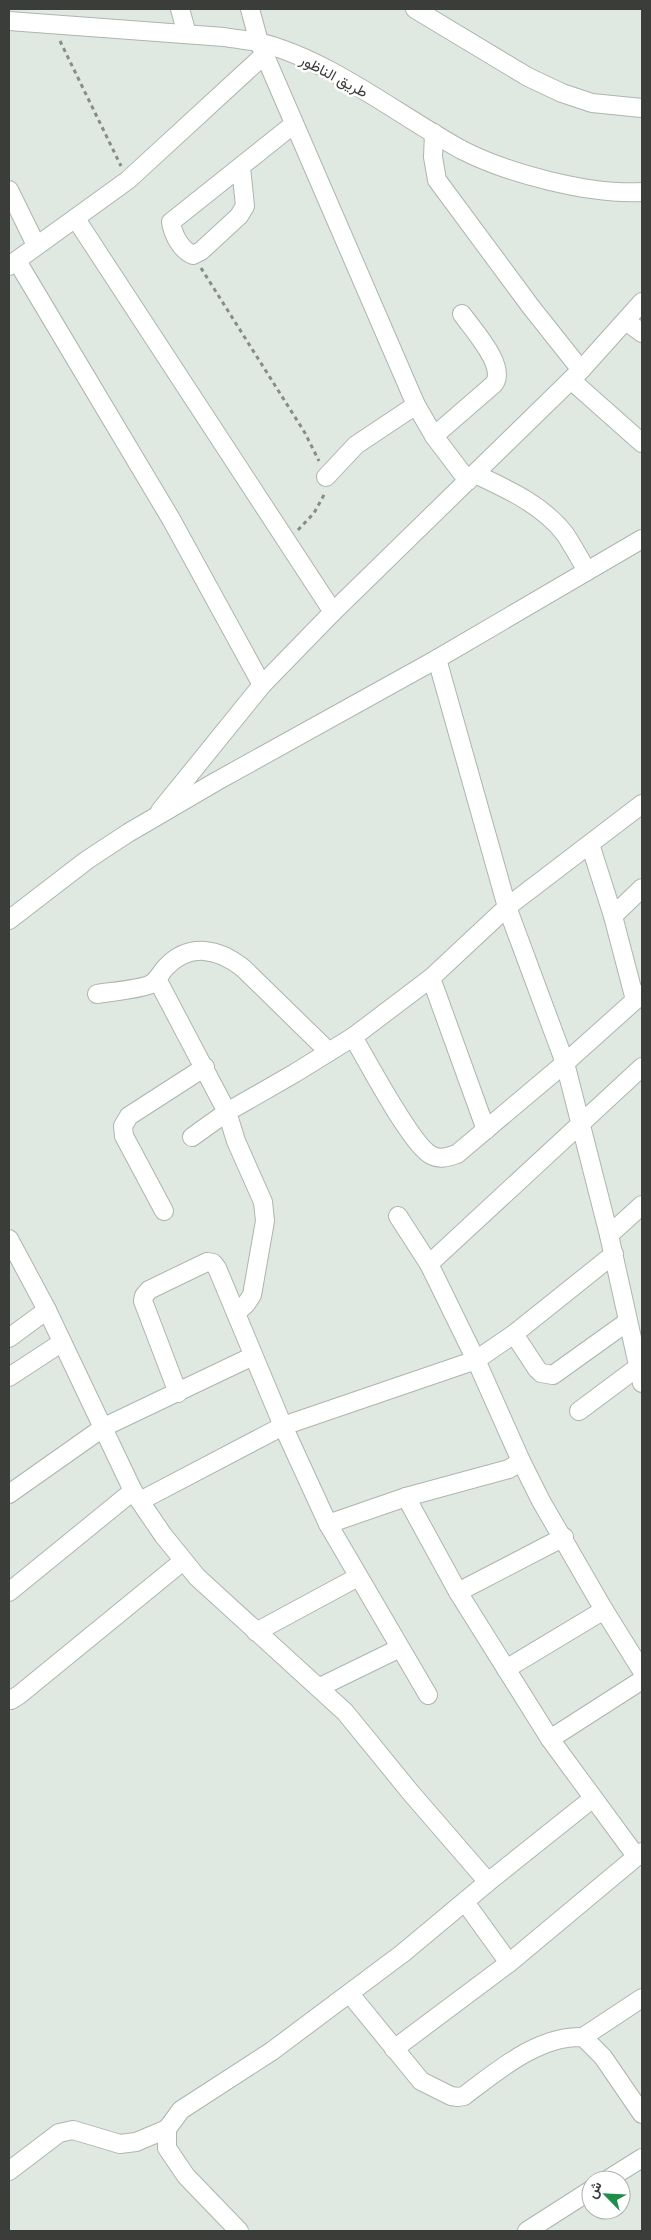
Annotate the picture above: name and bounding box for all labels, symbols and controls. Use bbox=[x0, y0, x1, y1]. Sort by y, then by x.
street label: طريق الناظور bbox=[296, 50, 371, 102]
north arrow bbox=[581, 2170, 631, 2220]
text: ش bbox=[583, 2179, 606, 2201]

